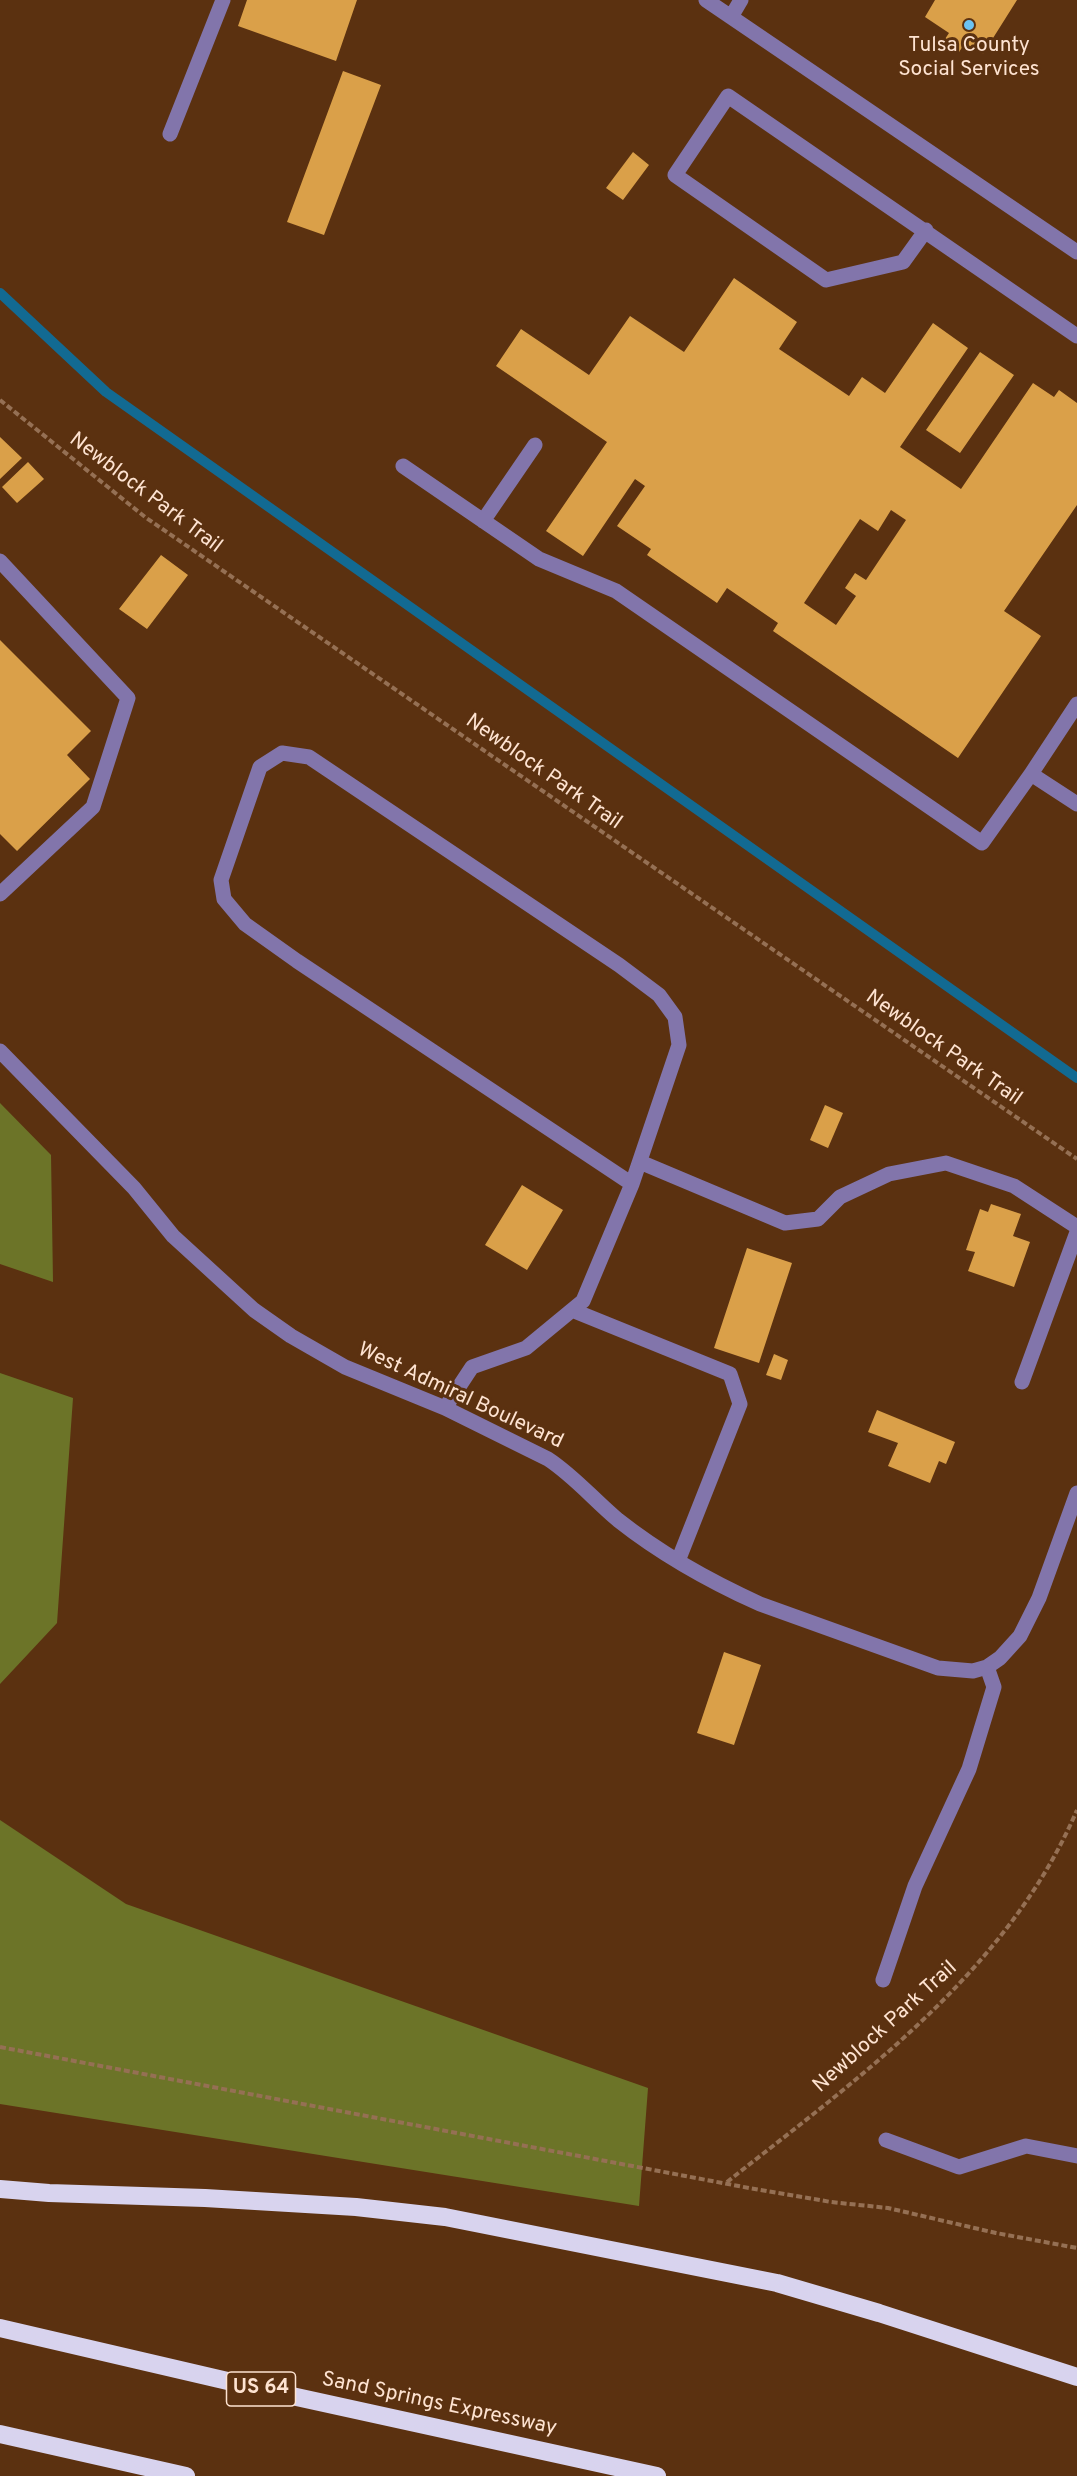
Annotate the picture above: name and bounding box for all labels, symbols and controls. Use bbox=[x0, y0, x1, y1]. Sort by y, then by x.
marker: Tulsa County Social Services bbox=[962, 18, 976, 32]
place label: Tulsa County Social Services bbox=[898, 34, 1040, 84]
street label: Newblock Park Trail bbox=[63, 428, 227, 560]
street label: Newblock Park Trail bbox=[460, 710, 626, 836]
street label: Newblock Park Trail bbox=[860, 986, 1026, 1112]
street label: West Admiral Boulevard bbox=[353, 1338, 567, 1456]
street label: Newblock Park Trail bbox=[809, 1957, 963, 2099]
street label: Sand Springs Expressway bbox=[319, 2368, 559, 2442]
road number: US 64 bbox=[226, 2372, 296, 2406]

